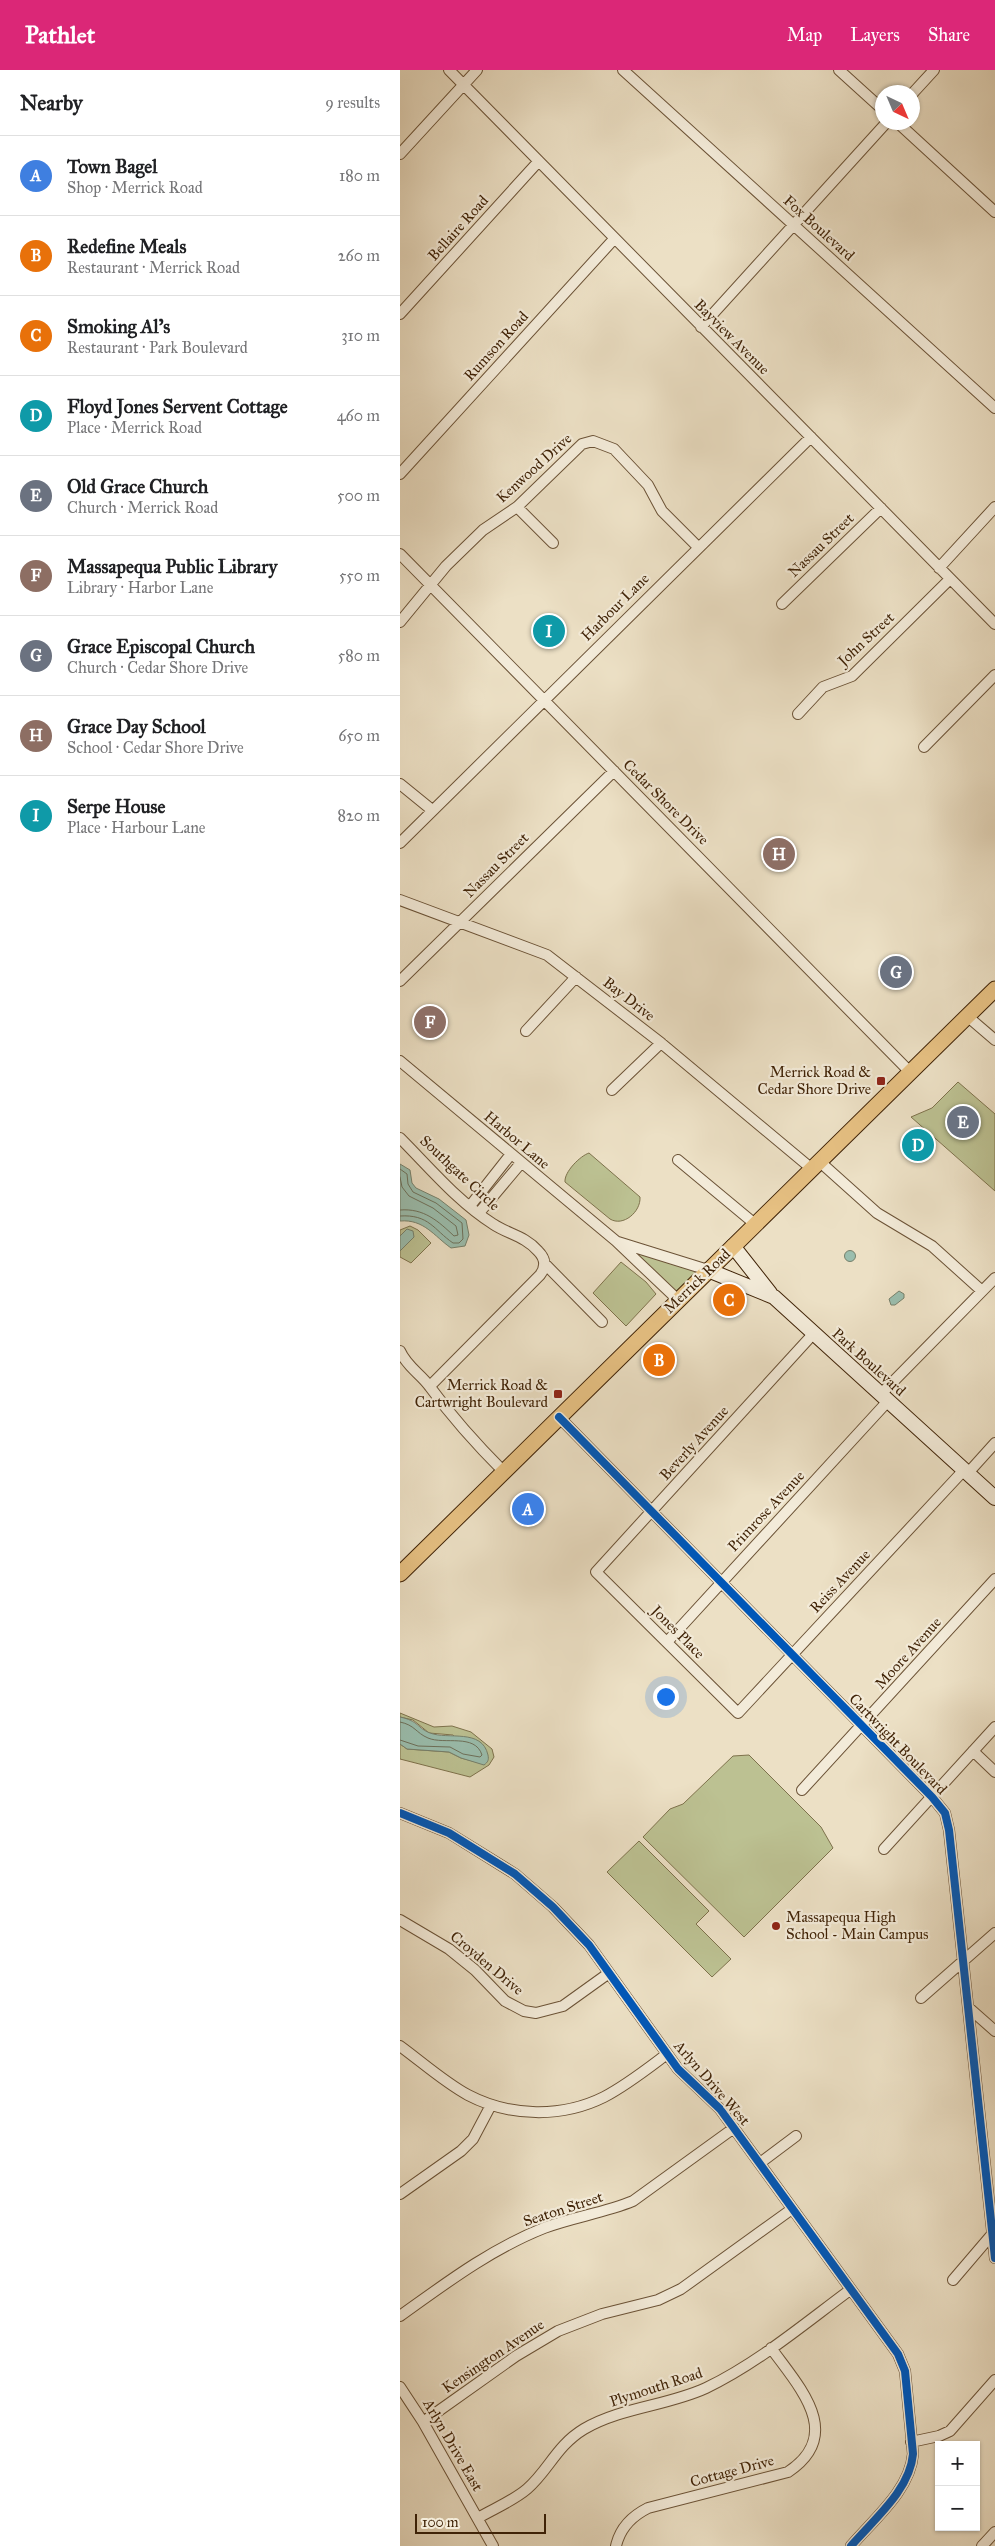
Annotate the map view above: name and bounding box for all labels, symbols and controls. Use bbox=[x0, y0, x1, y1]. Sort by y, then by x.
text: Pathlet bbox=[25, 20, 95, 50]
text: Map bbox=[787, 24, 822, 46]
text: Layers bbox=[850, 24, 900, 46]
text: Share bbox=[928, 24, 970, 46]
north arrow bbox=[875, 85, 920, 130]
text: Nearby bbox=[20, 90, 83, 116]
text: 9 results bbox=[325, 93, 380, 112]
text: Town Bagel bbox=[67, 155, 157, 178]
text: A bbox=[31, 166, 41, 185]
text: 180 m bbox=[339, 166, 380, 185]
text: Shop · Merrick Road bbox=[67, 178, 203, 197]
street label: Bellaire Road bbox=[424, 191, 492, 264]
street label: Fox Boulevard bbox=[780, 191, 859, 265]
text: Redefine Meals bbox=[67, 235, 186, 258]
text: B bbox=[31, 246, 41, 265]
text: 260 m bbox=[338, 246, 380, 265]
text: Restaurant · Merrick Road bbox=[67, 258, 240, 277]
street label: Bayview Avenue bbox=[691, 296, 773, 378]
street label: Rumson Road bbox=[460, 307, 532, 385]
text: Smoking Al's bbox=[67, 315, 170, 338]
text: C bbox=[31, 326, 41, 345]
text: 310 m bbox=[341, 326, 380, 345]
text: Restaurant · Park Boulevard bbox=[67, 338, 248, 357]
text: Floyd Jones Servent Cottage bbox=[67, 395, 288, 418]
text: D bbox=[30, 406, 42, 425]
text: 460 m bbox=[337, 406, 380, 425]
text: Place · Merrick Road bbox=[67, 418, 202, 437]
street label: Kenwood Drive bbox=[493, 429, 575, 507]
text: Old Grace Church bbox=[67, 475, 208, 498]
text: E bbox=[30, 486, 42, 505]
text: 500 m bbox=[337, 486, 380, 505]
text: Church · Merrick Road bbox=[67, 498, 218, 517]
street label: Nassau Street bbox=[784, 509, 858, 581]
text: Massapequa Public Library bbox=[67, 555, 277, 578]
text: F bbox=[31, 566, 41, 585]
text: 550 m bbox=[339, 566, 380, 585]
street label: Harbour Lane bbox=[577, 569, 653, 645]
text: Library · Harbor Lane bbox=[67, 578, 213, 597]
street label: John Street bbox=[833, 608, 899, 672]
pin: I bbox=[533, 612, 565, 650]
text: Grace Episcopal Church bbox=[67, 635, 255, 658]
text: G bbox=[30, 646, 42, 665]
text: 580 m bbox=[338, 646, 380, 665]
text: Church · Cedar Shore Drive bbox=[67, 658, 248, 677]
text: Grace Day School bbox=[67, 715, 206, 738]
text: H bbox=[29, 726, 43, 745]
text: 650 m bbox=[338, 726, 380, 745]
text: School · Cedar Shore Drive bbox=[67, 738, 244, 757]
street label: Cedar Shore Drive bbox=[620, 756, 712, 848]
text: Serpe House bbox=[67, 795, 165, 818]
text: I bbox=[33, 806, 39, 825]
text: 820 m bbox=[337, 806, 380, 825]
text: Place · Harbour Lane bbox=[67, 818, 205, 837]
street label: Nassau Street bbox=[460, 828, 533, 901]
pin: H bbox=[763, 835, 795, 873]
pin: G bbox=[880, 953, 912, 991]
street label: Bay Drive bbox=[599, 973, 659, 1025]
pin: F bbox=[414, 1003, 446, 1041]
place label: Merrick Road & Cedar Shore Drive bbox=[758, 1063, 871, 1098]
marker: Merrick Road & Cedar Shore Drive bbox=[875, 1075, 887, 1087]
pin: E bbox=[947, 1103, 979, 1141]
street label: Harbor Lane bbox=[480, 1107, 554, 1173]
pin: D bbox=[902, 1126, 934, 1164]
street label: Southgate Circle bbox=[416, 1131, 504, 1215]
street label: Merrick Road bbox=[660, 1245, 734, 1317]
pin: C bbox=[713, 1281, 745, 1319]
street label: Park Boulevard bbox=[829, 1324, 910, 1400]
pin: B bbox=[643, 1341, 675, 1379]
place label: Merrick Road & Cartwright Boulevard bbox=[415, 1376, 548, 1411]
marker: Merrick Road & Cartwright Boulevard bbox=[552, 1388, 564, 1400]
street label: Beverly Avenue bbox=[656, 1402, 732, 1484]
street label: Primrose Avenue bbox=[724, 1467, 808, 1555]
pin: A bbox=[512, 1490, 544, 1528]
street label: Reiss Avenue bbox=[806, 1546, 874, 1616]
street label: Jones Place bbox=[645, 1600, 708, 1663]
street label: Moore Avenue bbox=[871, 1613, 945, 1693]
your location bbox=[653, 1684, 679, 1710]
street label: Cartwright Boulevard bbox=[845, 1690, 951, 1799]
place label: Massapequa High School - Main Campus bbox=[786, 1908, 929, 1943]
marker: Massapequa High School - Main Campus bbox=[770, 1920, 782, 1932]
street label: Croyden Drive bbox=[447, 1927, 527, 1999]
street label: Arlyn Drive West bbox=[670, 2036, 754, 2130]
street label: Seaton Street bbox=[521, 2187, 606, 2230]
street label: Kensington Avenue bbox=[439, 2315, 547, 2397]
street label: Plymouth Road bbox=[607, 2363, 705, 2410]
street label: Arlyn Drive East bbox=[419, 2395, 487, 2495]
map controls bbox=[935, 2441, 980, 2531]
button: + bbox=[935, 2441, 980, 2486]
street label: Cottage Drive bbox=[688, 2451, 776, 2491]
button: − bbox=[935, 2486, 980, 2531]
scale bar bbox=[415, 2511, 546, 2534]
text: 100 m bbox=[422, 2514, 459, 2531]

